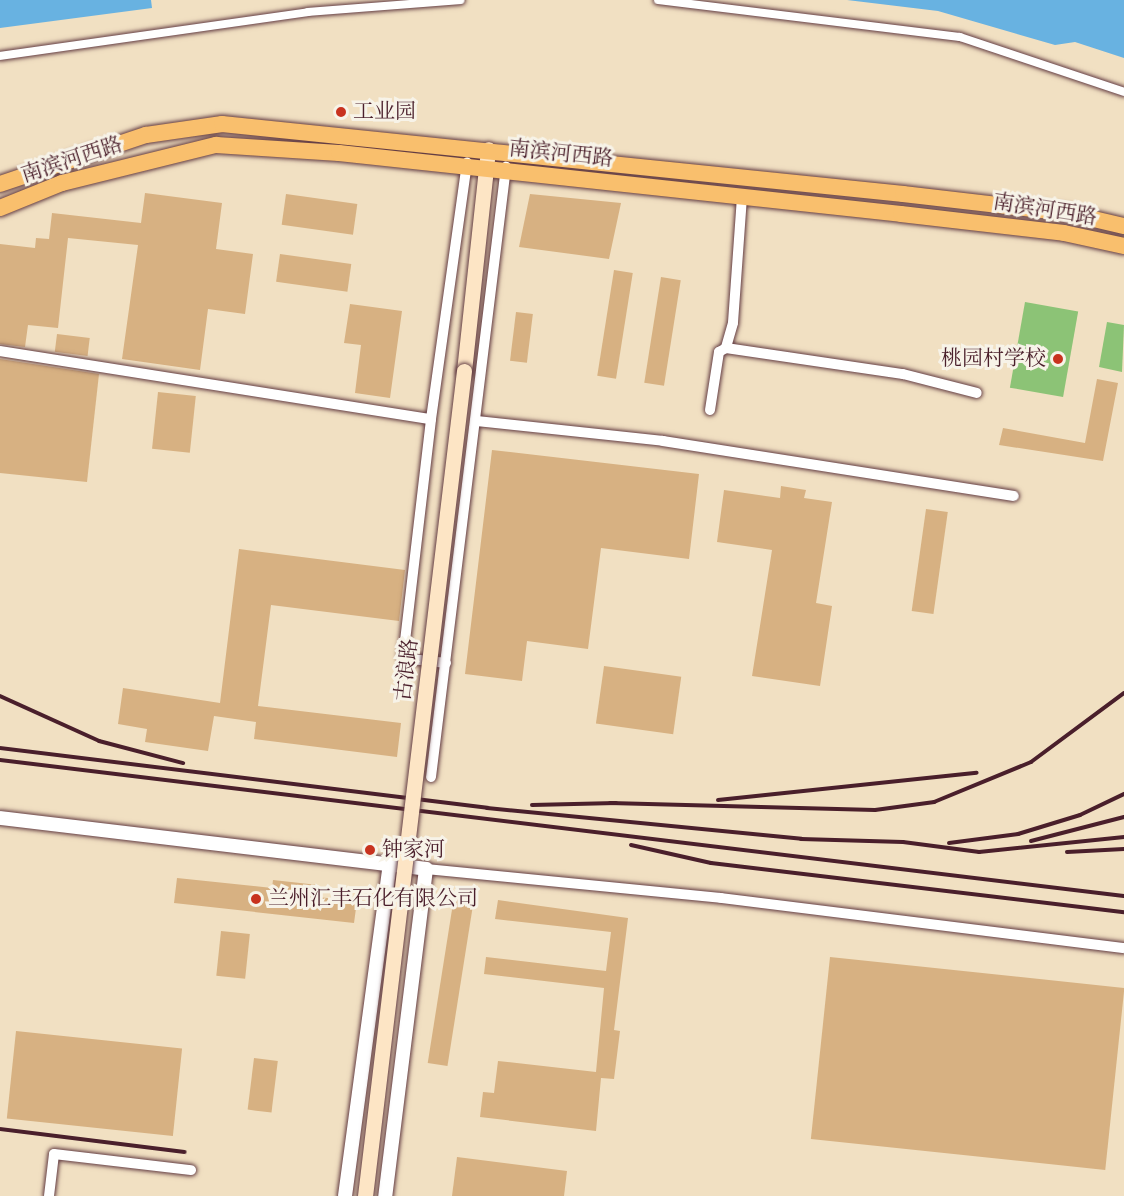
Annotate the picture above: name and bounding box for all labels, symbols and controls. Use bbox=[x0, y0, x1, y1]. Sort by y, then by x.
place label: 工业园 bbox=[353, 99, 416, 125]
marker: 工业园 bbox=[334, 105, 348, 119]
street label: 南滨河西路 bbox=[18, 132, 126, 188]
street label: 南滨河西路 bbox=[507, 136, 615, 172]
street label: 南滨河西路 bbox=[991, 189, 1099, 231]
place label: 桃园村学校 bbox=[941, 346, 1046, 372]
marker: 桃园村学校 bbox=[1051, 352, 1065, 366]
street label: 古浪路 bbox=[391, 637, 423, 703]
place label: 钟家河 bbox=[382, 837, 445, 863]
marker: 钟家河 bbox=[363, 843, 377, 857]
place label: 兰州汇丰石化有限公司 bbox=[268, 886, 478, 912]
marker: 兰州汇丰石化有限公司 bbox=[249, 892, 263, 906]

